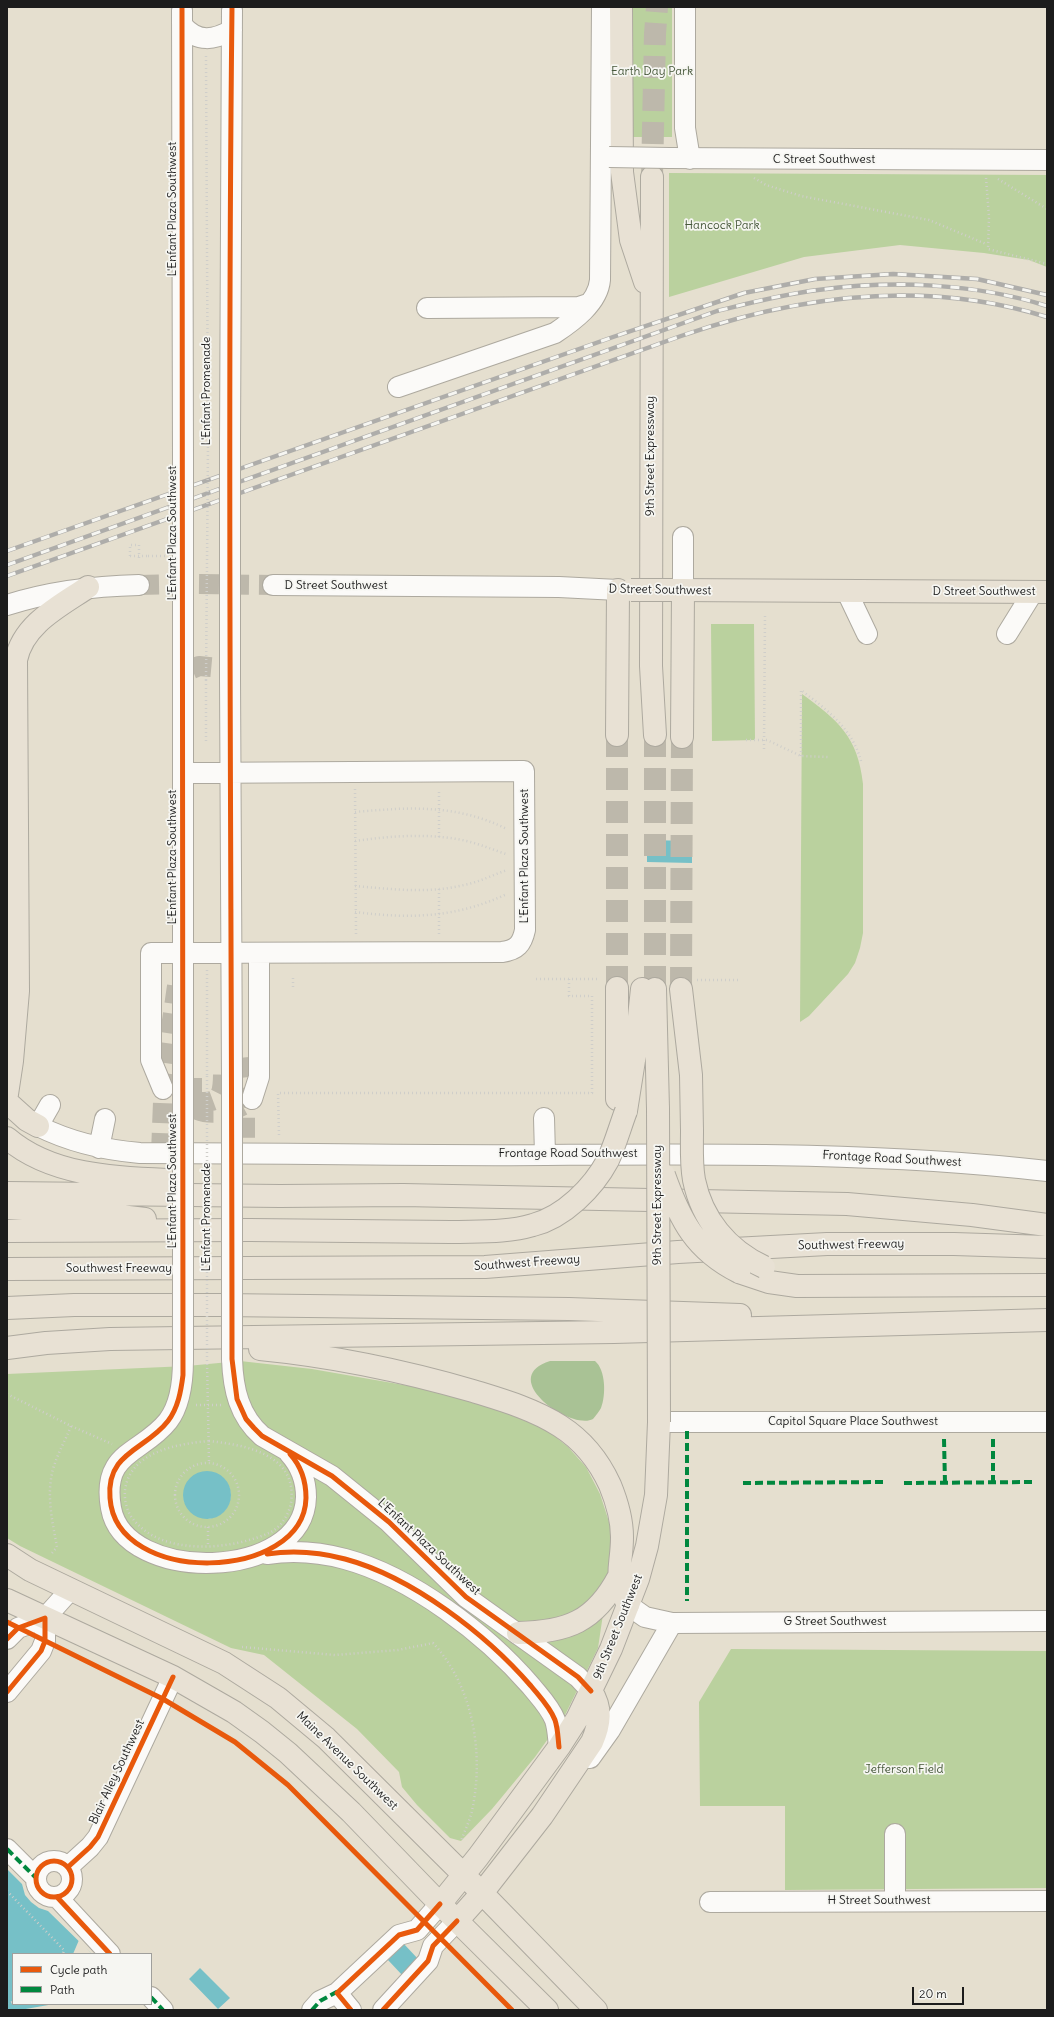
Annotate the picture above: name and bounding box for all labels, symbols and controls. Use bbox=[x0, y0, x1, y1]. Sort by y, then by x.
park label: Earth Day Park bbox=[611, 65, 693, 79]
street label: L'Enfant Plaza Southwest bbox=[166, 142, 180, 276]
street label: C Street Southwest bbox=[773, 153, 875, 167]
park label: Hancock Park bbox=[684, 219, 760, 233]
street label: L'Enfant Promenade bbox=[200, 337, 214, 445]
street label: 9th Street Expressway bbox=[644, 396, 658, 516]
street label: L'Enfant Plaza Southwest bbox=[166, 466, 180, 600]
street label: D Street Southwest bbox=[285, 579, 387, 593]
street label: D Street Southwest bbox=[608, 582, 712, 598]
street label: D Street Southwest bbox=[933, 585, 1035, 599]
street label: L'Enfant Plaza Southwest bbox=[518, 789, 532, 923]
street label: L'Enfant Plaza Southwest bbox=[166, 790, 180, 924]
street label: L'Enfant Plaza Southwest bbox=[166, 1114, 180, 1248]
street label: 9th Street Expressway bbox=[651, 1145, 665, 1265]
street label: Frontage Road Southwest bbox=[498, 1147, 638, 1161]
street label: Frontage Road Southwest bbox=[822, 1148, 962, 1170]
street label: L'Enfant Promenade bbox=[200, 1163, 214, 1271]
street label: Southwest Freeway bbox=[798, 1237, 904, 1253]
street label: Southwest Freeway bbox=[473, 1252, 581, 1274]
street label: Southwest Freeway bbox=[66, 1262, 172, 1276]
street label: Capitol Square Place Southwest bbox=[768, 1415, 938, 1429]
street label: L'Enfant Plaza Southwest bbox=[375, 1496, 483, 1598]
street label: 9th Street Southwest bbox=[590, 1572, 646, 1682]
street label: G Street Southwest bbox=[783, 1615, 887, 1629]
street label: Maine Avenue Southwest bbox=[293, 1709, 401, 1813]
street label: Blair Alley Southwest bbox=[86, 1717, 148, 1827]
park label: Jefferson Field bbox=[864, 1763, 944, 1777]
street label: H Street Southwest bbox=[827, 1894, 931, 1908]
legend bbox=[12, 1953, 152, 2005]
text: Cycle path bbox=[50, 1962, 107, 1977]
scale bar bbox=[914, 1979, 966, 2005]
text: Path bbox=[50, 1982, 75, 1997]
text: 20 m bbox=[919, 1986, 947, 2001]

